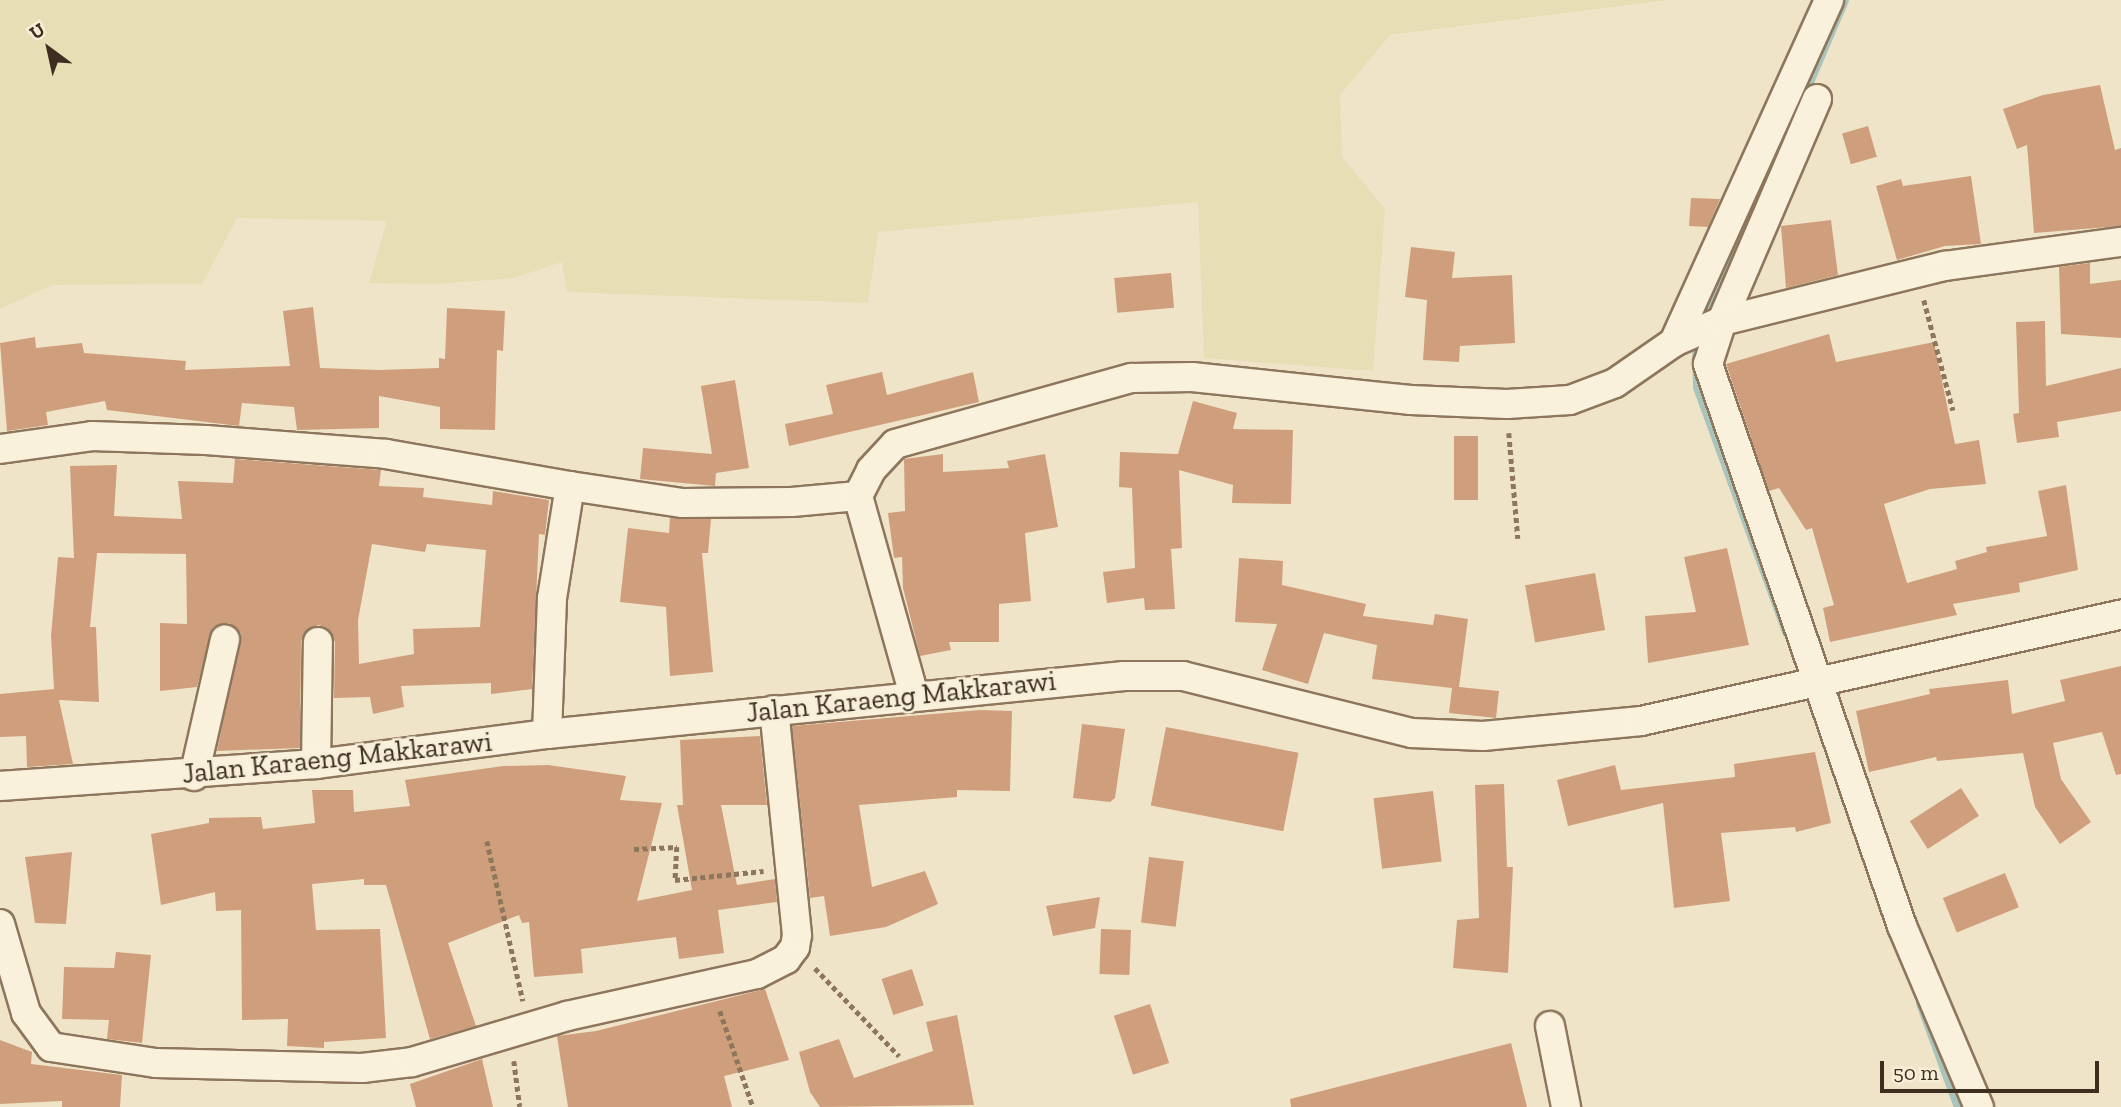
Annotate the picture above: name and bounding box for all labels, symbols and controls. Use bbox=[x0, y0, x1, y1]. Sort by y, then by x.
north arrow bbox=[14, 14, 84, 84]
text: U bbox=[25, 18, 49, 44]
street label: Jalan Karaeng Makkarawi bbox=[744, 664, 1058, 730]
street label: Jalan Karaeng Makkarawi bbox=[180, 725, 494, 791]
scale bar bbox=[1883, 1048, 2102, 1092]
text: 50 m bbox=[1893, 1060, 1939, 1085]

